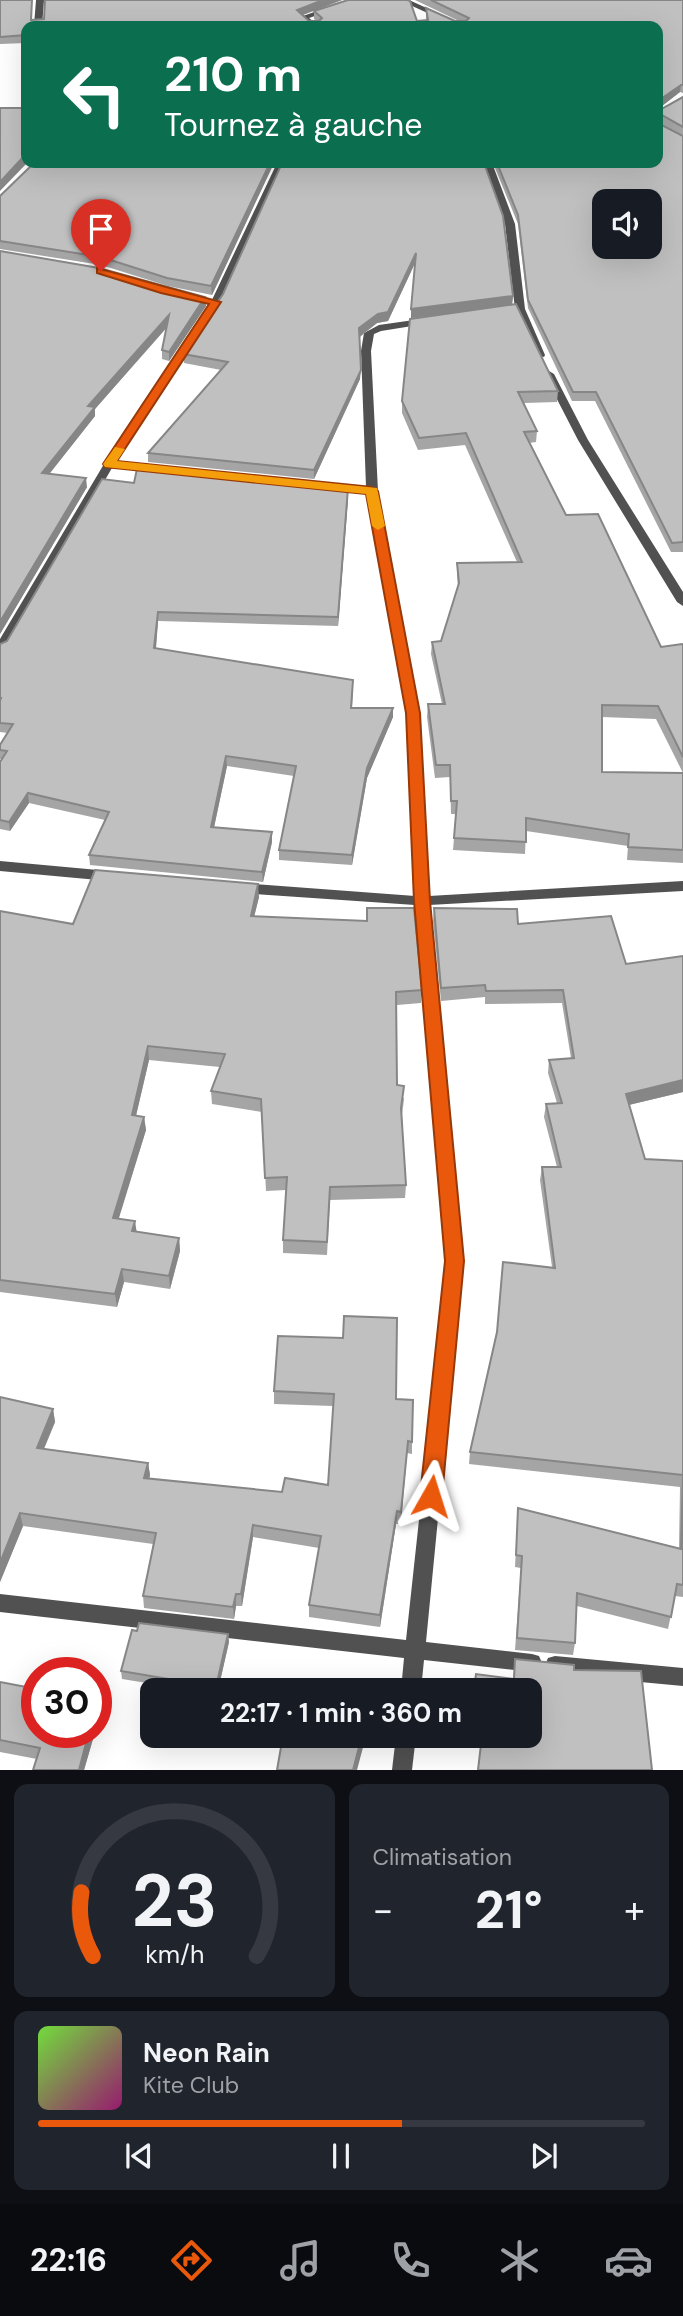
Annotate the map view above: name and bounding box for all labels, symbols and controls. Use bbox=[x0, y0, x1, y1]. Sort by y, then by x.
text: 210 m bbox=[164, 42, 302, 106]
icon: left bbox=[49, 49, 140, 140]
text: Tournez à gauche bbox=[164, 104, 422, 146]
map controls bbox=[592, 189, 662, 259]
button: sound bbox=[592, 189, 662, 259]
pin bbox=[71, 199, 131, 271]
icon: arrive bbox=[82, 210, 120, 248]
position arrow bbox=[394, 1459, 468, 1533]
speed limit sign: 30 bbox=[21, 1657, 112, 1748]
text: 22:17 · 1 min · 360 m bbox=[220, 1696, 462, 1730]
text: Climatisation bbox=[373, 1842, 512, 1872]
text: 23 bbox=[131, 1855, 217, 1950]
text: 21° bbox=[475, 1876, 543, 1944]
text: − bbox=[373, 1885, 393, 1935]
text: + bbox=[624, 1885, 645, 1935]
text: km/h bbox=[145, 1938, 204, 1971]
text: Neon Rain bbox=[143, 2036, 270, 2070]
text: Kite Club bbox=[143, 2070, 239, 2100]
icon: previous bbox=[120, 2137, 158, 2175]
icon: pause bbox=[322, 2137, 360, 2175]
icon: next bbox=[525, 2137, 563, 2175]
icon: directions bbox=[167, 2236, 216, 2285]
icon: music bbox=[276, 2236, 325, 2285]
icon: phone bbox=[386, 2236, 435, 2285]
icon: climate bbox=[495, 2236, 544, 2285]
icon: car bbox=[604, 2236, 653, 2285]
text: 22:16 bbox=[30, 2239, 107, 2281]

